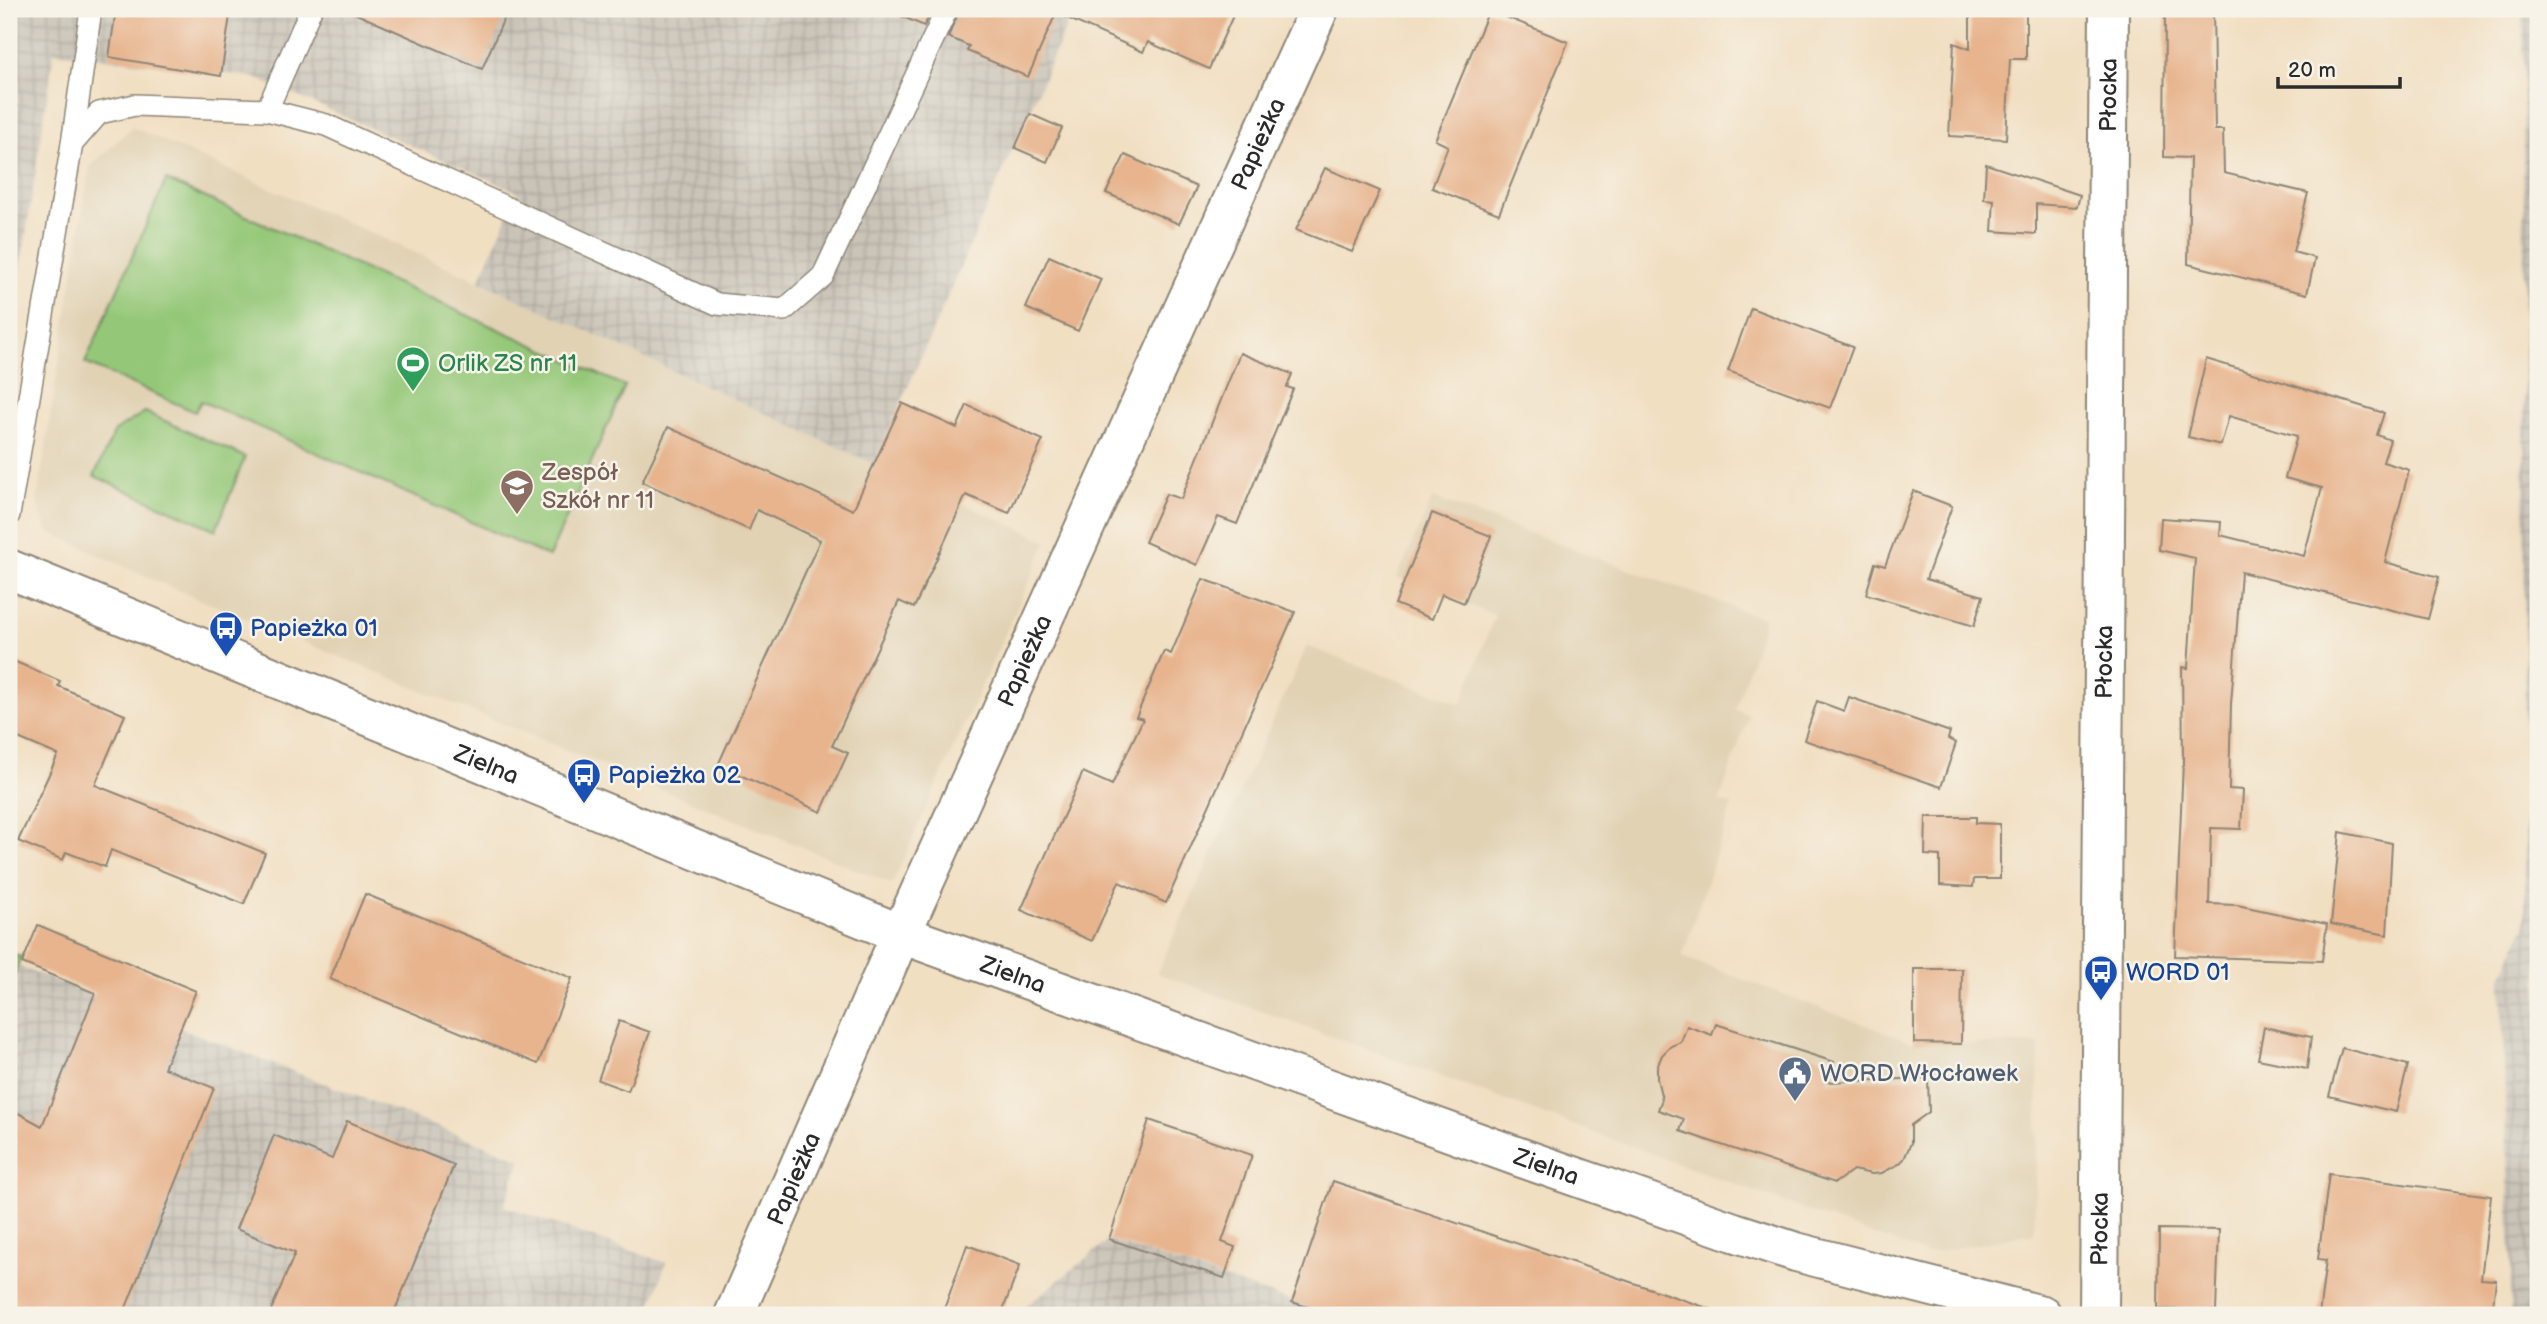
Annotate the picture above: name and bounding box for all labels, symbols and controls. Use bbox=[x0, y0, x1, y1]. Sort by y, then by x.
scale bar bbox=[2278, 46, 2400, 90]
street label: Płocka bbox=[2094, 58, 2123, 132]
text: 20 m bbox=[2288, 58, 2336, 83]
street label: Papieżka bbox=[1225, 93, 1291, 195]
sports icon: Orlik ZS nr 11 bbox=[394, 344, 432, 393]
place label: Orlik ZS nr 11 bbox=[438, 349, 577, 378]
place label: Zespół Szkół nr 11 bbox=[541, 458, 654, 515]
school or university icon: Zespół Szkół nr 11 bbox=[498, 467, 536, 516]
bus stop icon: Papieżka 01 bbox=[207, 609, 245, 658]
street label: Papieżka bbox=[991, 610, 1058, 711]
place label: Papieżka 01 bbox=[250, 614, 378, 643]
street label: Płocka bbox=[2089, 625, 2119, 699]
street label: Zielna bbox=[449, 738, 523, 791]
bus stop icon: Papieżka 02 bbox=[565, 756, 603, 805]
place label: Papieżka 02 bbox=[608, 761, 741, 790]
street label: Zielna bbox=[976, 949, 1050, 999]
bus stop icon: WORD 01 bbox=[2082, 953, 2120, 1002]
place label: WORD 01 bbox=[2126, 958, 2230, 987]
public building icon: WORD Włocławek bbox=[1776, 1054, 1814, 1103]
place label: WORD Włocławek bbox=[1820, 1059, 2018, 1088]
street label: Papieżka bbox=[761, 1128, 827, 1229]
street label: Zielna bbox=[1509, 1142, 1583, 1191]
street label: Płocka bbox=[2085, 1192, 2114, 1266]

